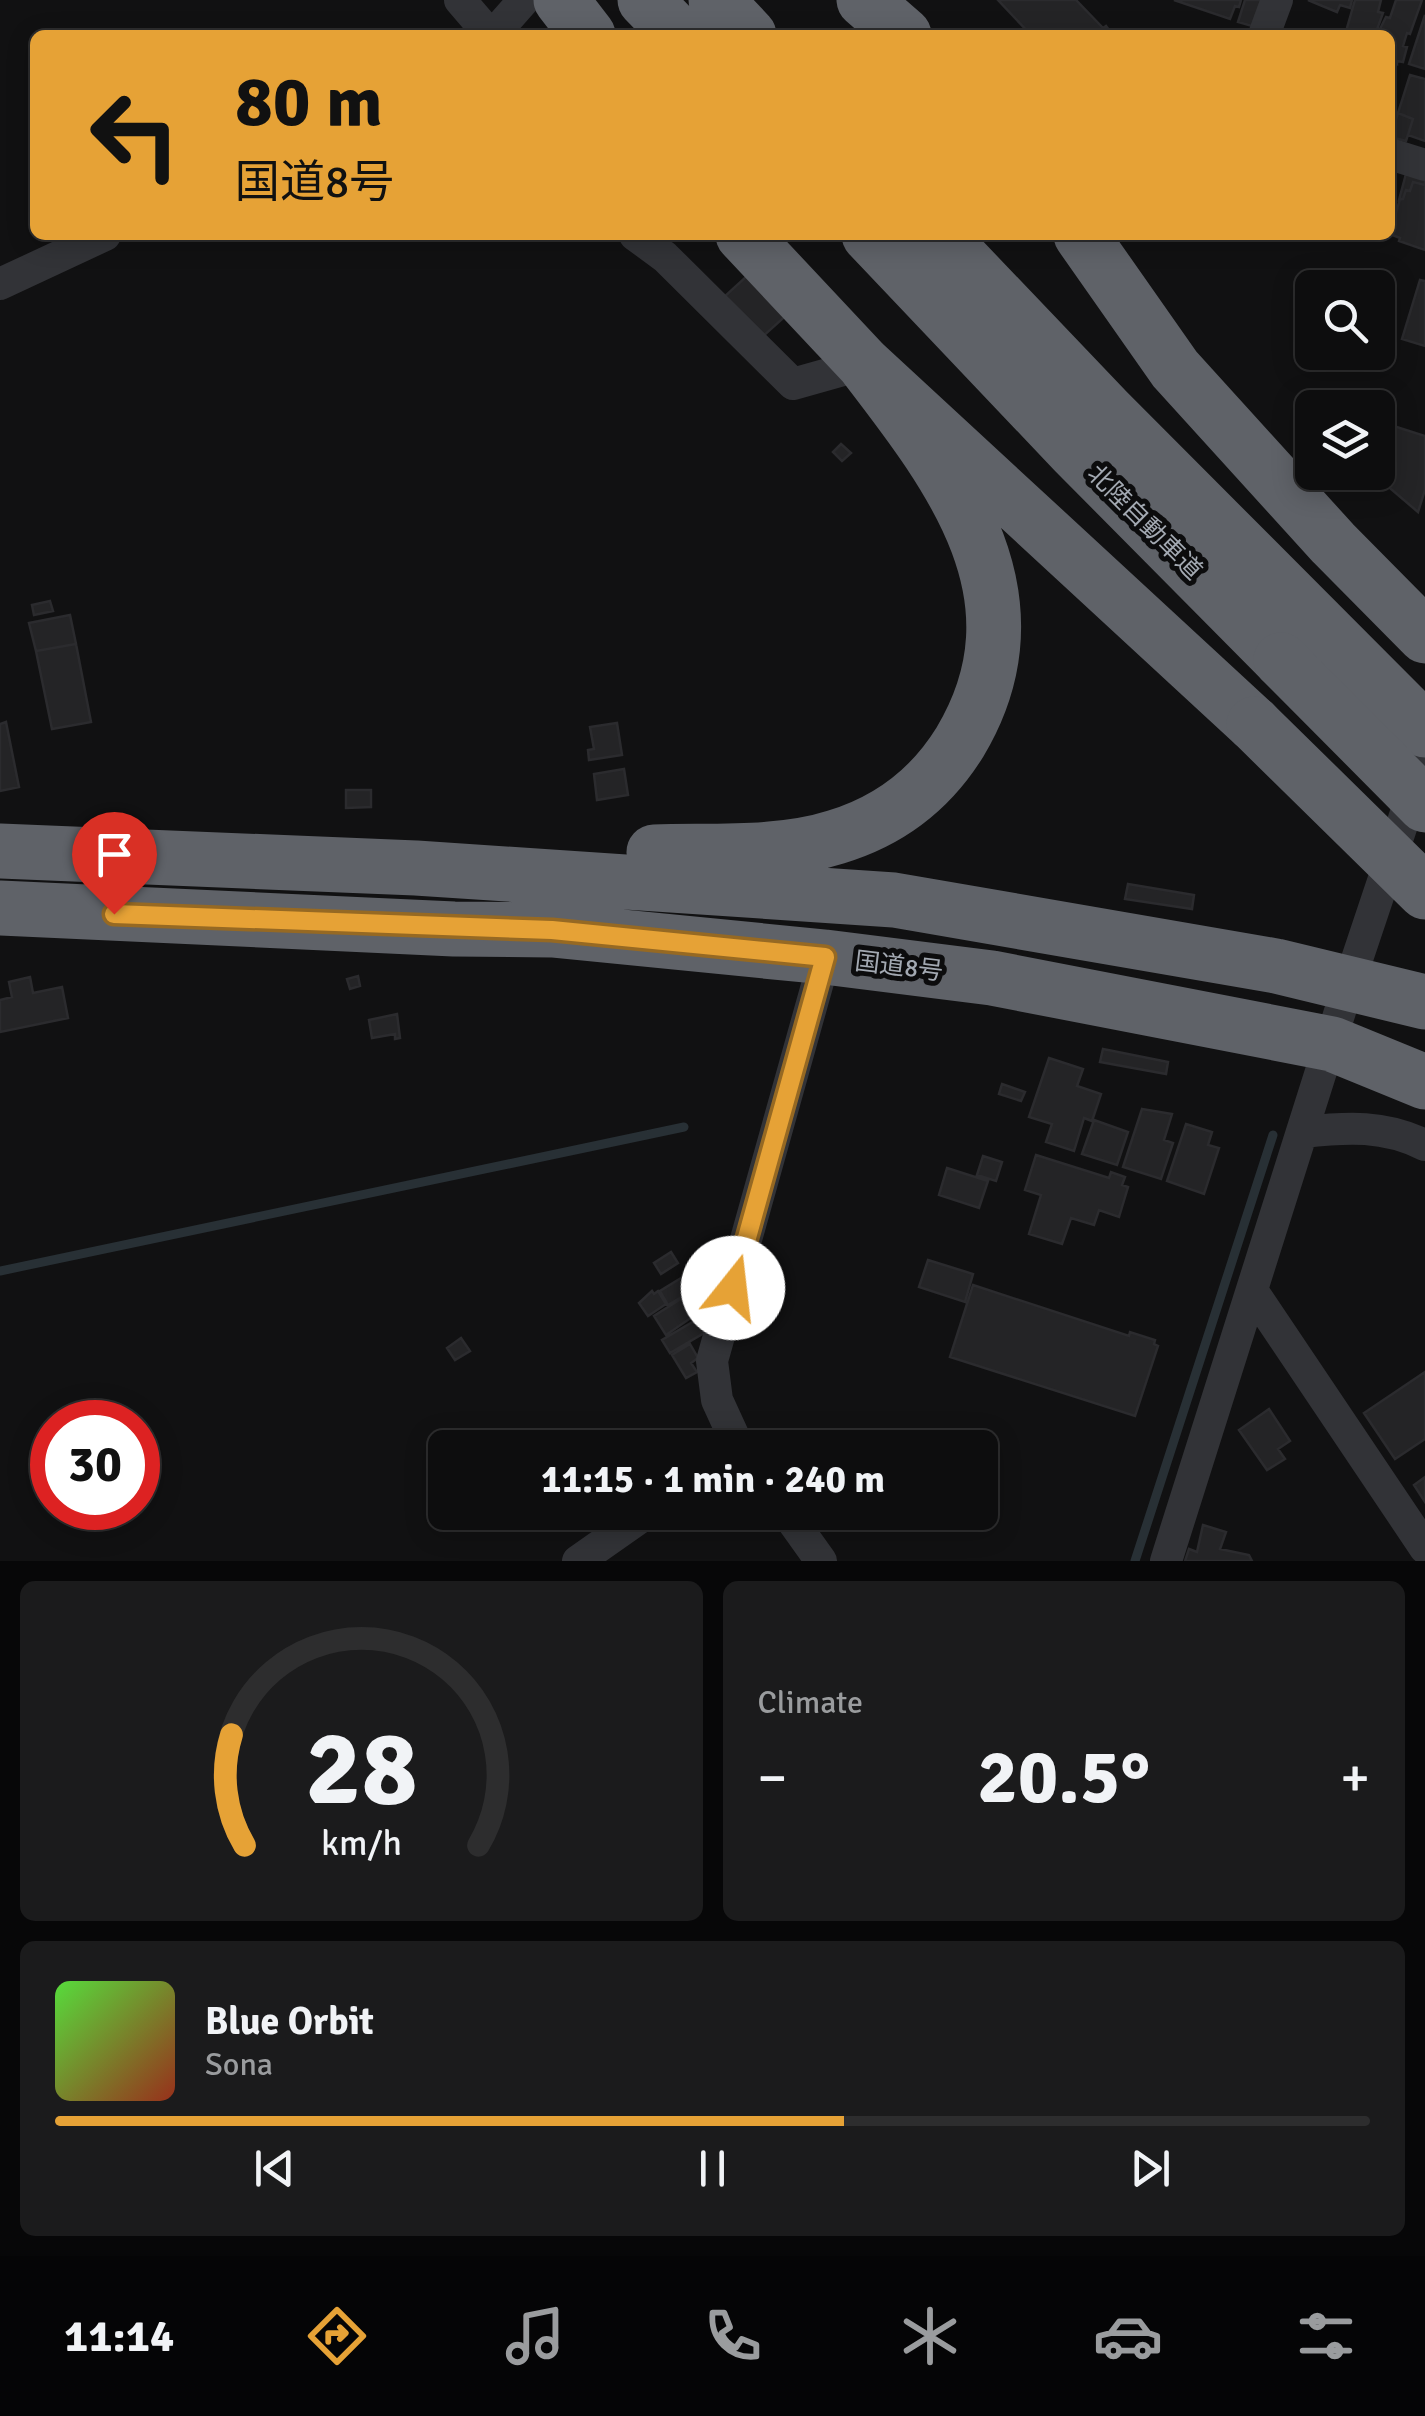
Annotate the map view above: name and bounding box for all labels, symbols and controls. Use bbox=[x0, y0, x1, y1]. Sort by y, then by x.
text: 80 m bbox=[235, 59, 383, 145]
icon: left bbox=[70, 70, 200, 200]
text: 国道8号 bbox=[235, 155, 394, 210]
map controls bbox=[1295, 270, 1395, 490]
button: search bbox=[1295, 270, 1395, 370]
button: layers bbox=[1295, 390, 1395, 490]
street label: 北陸自動車道 bbox=[1081, 458, 1209, 586]
pin bbox=[72, 812, 157, 915]
icon: arrive bbox=[87, 827, 142, 882]
street label: 国道8号 bbox=[853, 945, 945, 987]
position arrow bbox=[681, 1236, 785, 1340]
speed limit sign: 30 bbox=[30, 1400, 160, 1530]
text: 11:15 · 1 min · 240 m bbox=[541, 1456, 885, 1503]
text: Climate bbox=[758, 1683, 863, 1722]
text: 28 bbox=[305, 1705, 417, 1833]
text: 20.5° bbox=[977, 1731, 1150, 1824]
text: − bbox=[758, 1744, 787, 1812]
text: + bbox=[1340, 1744, 1370, 1812]
text: km/h bbox=[321, 1821, 402, 1865]
text: Blue Orbit bbox=[205, 1998, 374, 2045]
text: Sona bbox=[205, 2045, 273, 2084]
icon: previous bbox=[247, 2141, 302, 2196]
icon: pause bbox=[685, 2141, 740, 2196]
icon: next bbox=[1123, 2141, 1178, 2196]
icon: directions bbox=[302, 2301, 372, 2371]
icon: music bbox=[500, 2301, 570, 2371]
icon: phone bbox=[698, 2301, 768, 2371]
icon: climate bbox=[895, 2301, 965, 2371]
icon: car bbox=[1093, 2301, 1163, 2371]
icon: filters bbox=[1291, 2301, 1361, 2371]
text: 11:14 bbox=[64, 2309, 174, 2364]

